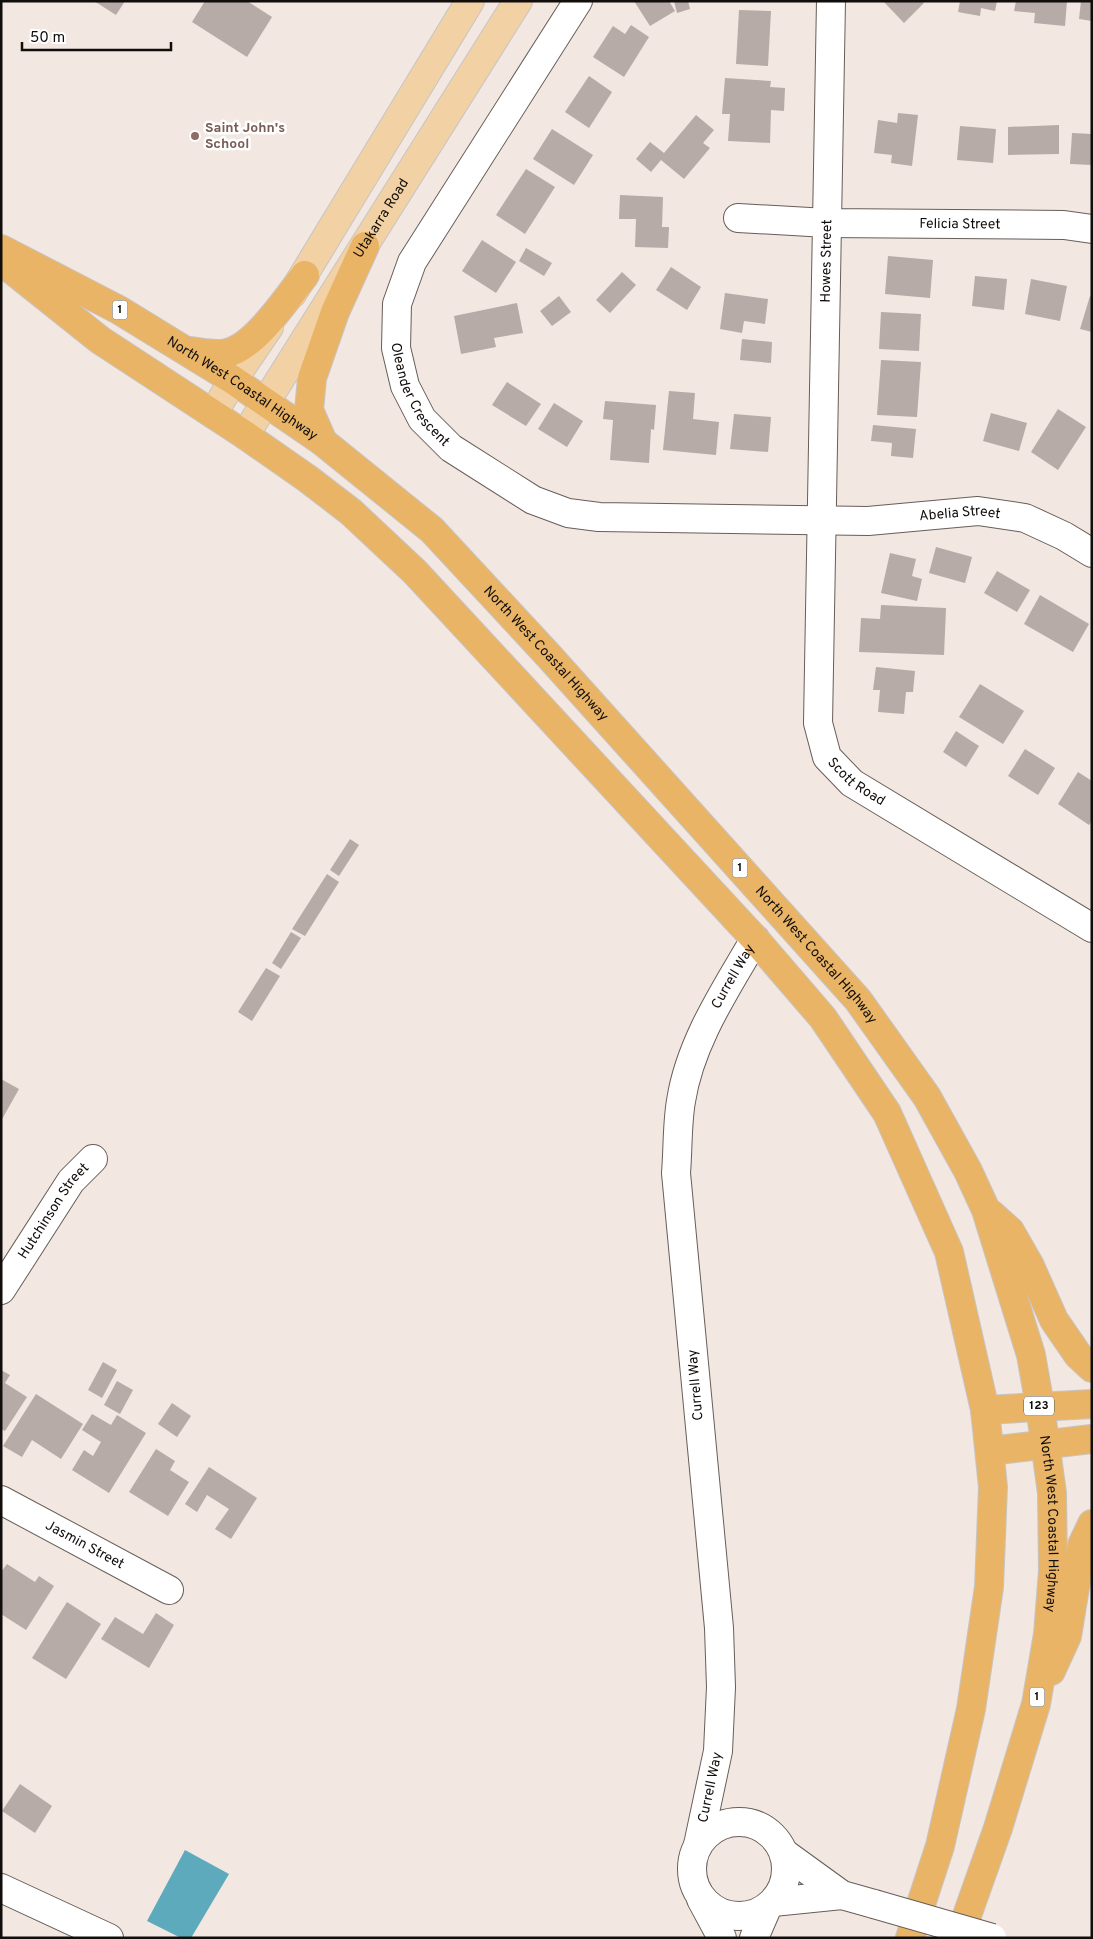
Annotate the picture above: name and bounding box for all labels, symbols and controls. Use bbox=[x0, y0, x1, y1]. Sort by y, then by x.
scale bar bbox=[22, 20, 171, 52]
text: 50 m bbox=[30, 29, 65, 48]
place label: Saint John's School bbox=[205, 120, 285, 153]
marker: Saint John's School bbox=[189, 130, 201, 142]
street label: Utakarra Road bbox=[350, 175, 413, 261]
street label: Felicia Street bbox=[919, 215, 1001, 233]
street label: Howes Street bbox=[818, 219, 836, 303]
road number: 1 bbox=[112, 300, 128, 320]
street label: North West Coastal Highway bbox=[164, 333, 321, 444]
street label: Oleander Crescent bbox=[387, 342, 453, 450]
street label: Abelia Street bbox=[918, 502, 1002, 525]
street label: North West Coastal Highway bbox=[480, 582, 612, 725]
street label: Scott Road bbox=[824, 754, 888, 810]
road number: 1 bbox=[732, 858, 748, 878]
street label: North West Coastal Highway bbox=[751, 883, 881, 1027]
street label: Currell Way bbox=[708, 941, 758, 1012]
street label: Hutchinson Street bbox=[15, 1159, 93, 1262]
street label: Currell Way bbox=[684, 1349, 708, 1421]
road number: 123 bbox=[1024, 1396, 1054, 1415]
street label: North West Coastal Highway bbox=[1036, 1434, 1062, 1613]
street label: Jasmin Street bbox=[42, 1517, 127, 1573]
road number: 1 bbox=[1030, 1688, 1044, 1706]
street label: Currell Way bbox=[695, 1750, 726, 1824]

